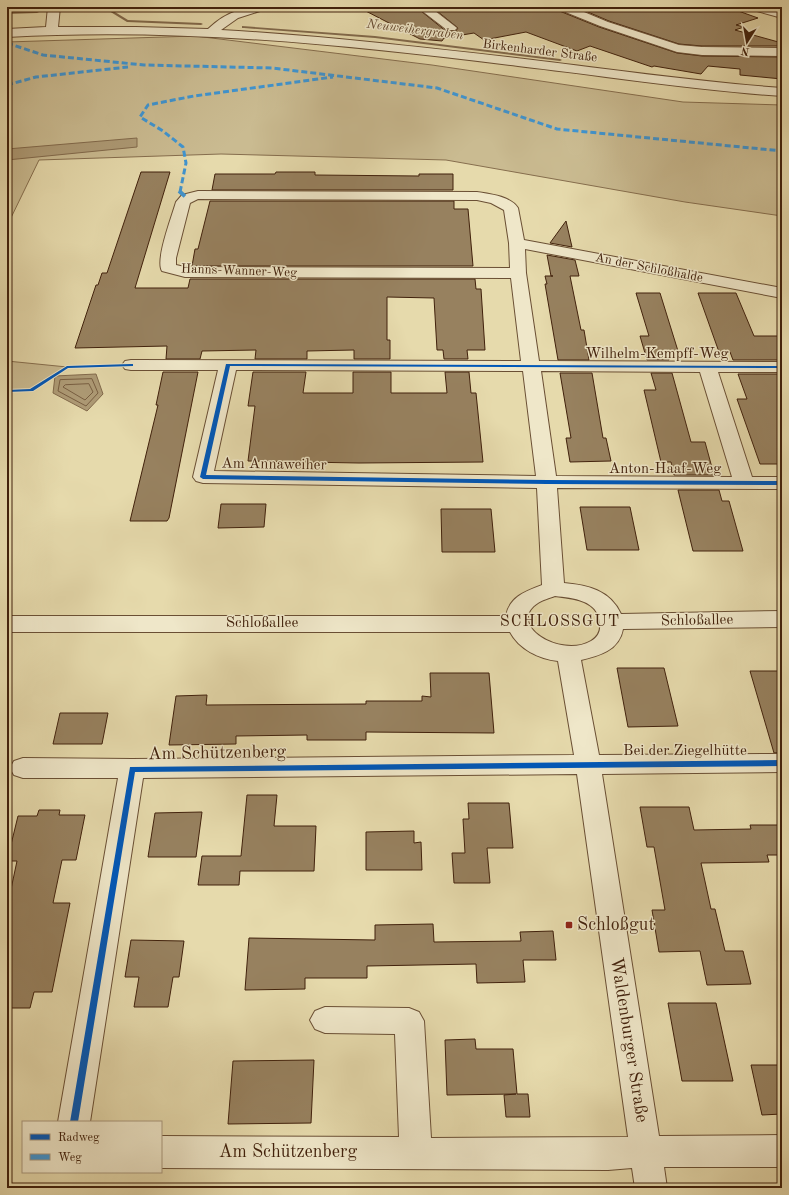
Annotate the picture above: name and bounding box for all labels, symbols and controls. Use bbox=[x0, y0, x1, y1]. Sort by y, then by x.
water label: Neuweihergraben bbox=[365, 17, 465, 42]
north arrow bbox=[727, 22, 767, 62]
street label: Birkenharder Straße bbox=[482, 38, 598, 64]
text: N bbox=[740, 44, 751, 57]
street label: An der Schloßhalde bbox=[594, 251, 704, 285]
street label: Hanns-Wanner-Weg bbox=[181, 262, 297, 280]
street label: Wilhelm-Kempff-Weg bbox=[586, 347, 728, 362]
street label: Am Annaweiher bbox=[221, 457, 327, 473]
street label: Anton-Haaf-Weg bbox=[609, 462, 721, 477]
street label: Schloßallee bbox=[661, 613, 734, 629]
district label: SCHLOSSGUT bbox=[500, 614, 620, 630]
street label: Schloßallee bbox=[226, 616, 298, 631]
street label: Am Schützenberg bbox=[148, 743, 287, 763]
street label: Bei der Ziegelhütte bbox=[623, 744, 747, 759]
place label: Schloßgut bbox=[577, 916, 655, 934]
marker: Schloßgut bbox=[564, 920, 574, 930]
street label: Waldenburger Straße bbox=[607, 956, 651, 1124]
legend bbox=[22, 1121, 162, 1173]
text: Radweg bbox=[58, 1132, 100, 1144]
street label: Am Schützenberg bbox=[219, 1143, 357, 1161]
text: Weg bbox=[58, 1152, 82, 1164]

